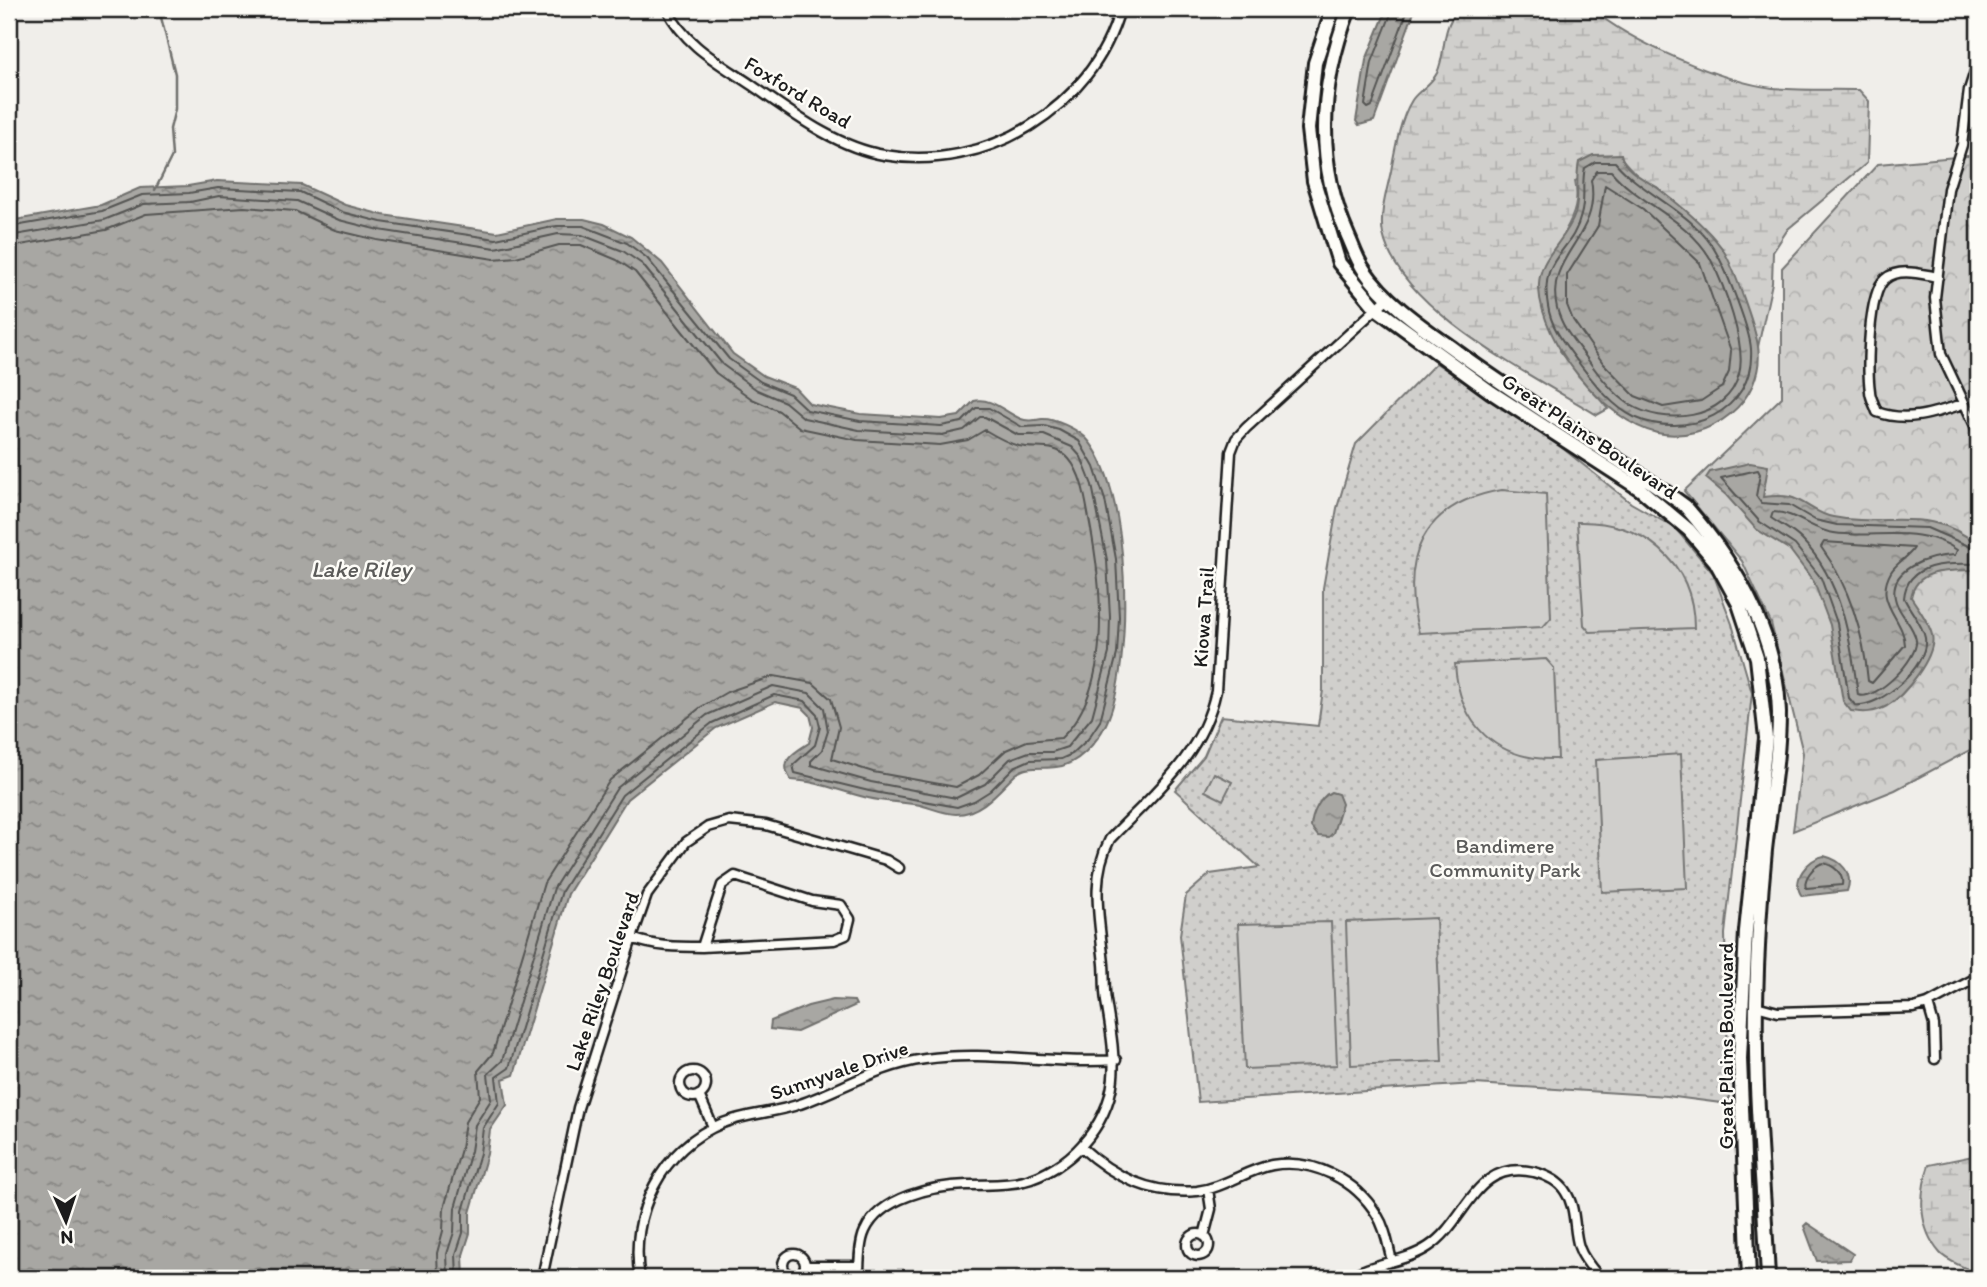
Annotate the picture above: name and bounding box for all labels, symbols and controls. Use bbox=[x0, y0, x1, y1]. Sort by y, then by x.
street label: Foxford Road bbox=[740, 50, 856, 134]
street label: Great Plains Boulevard bbox=[1497, 368, 1683, 505]
water label: Lake Riley bbox=[311, 555, 413, 583]
street label: Kiowa Trail bbox=[1187, 566, 1219, 668]
park label: Bandimere Community Park bbox=[1429, 833, 1581, 882]
street label: Lake Riley Boulevard bbox=[560, 888, 645, 1074]
street label: Great Plains Boulevard bbox=[1713, 942, 1738, 1150]
street label: Sunnyvale Drive bbox=[767, 1035, 911, 1105]
north arrow bbox=[32, 1186, 102, 1256]
text: N bbox=[60, 1226, 74, 1249]

